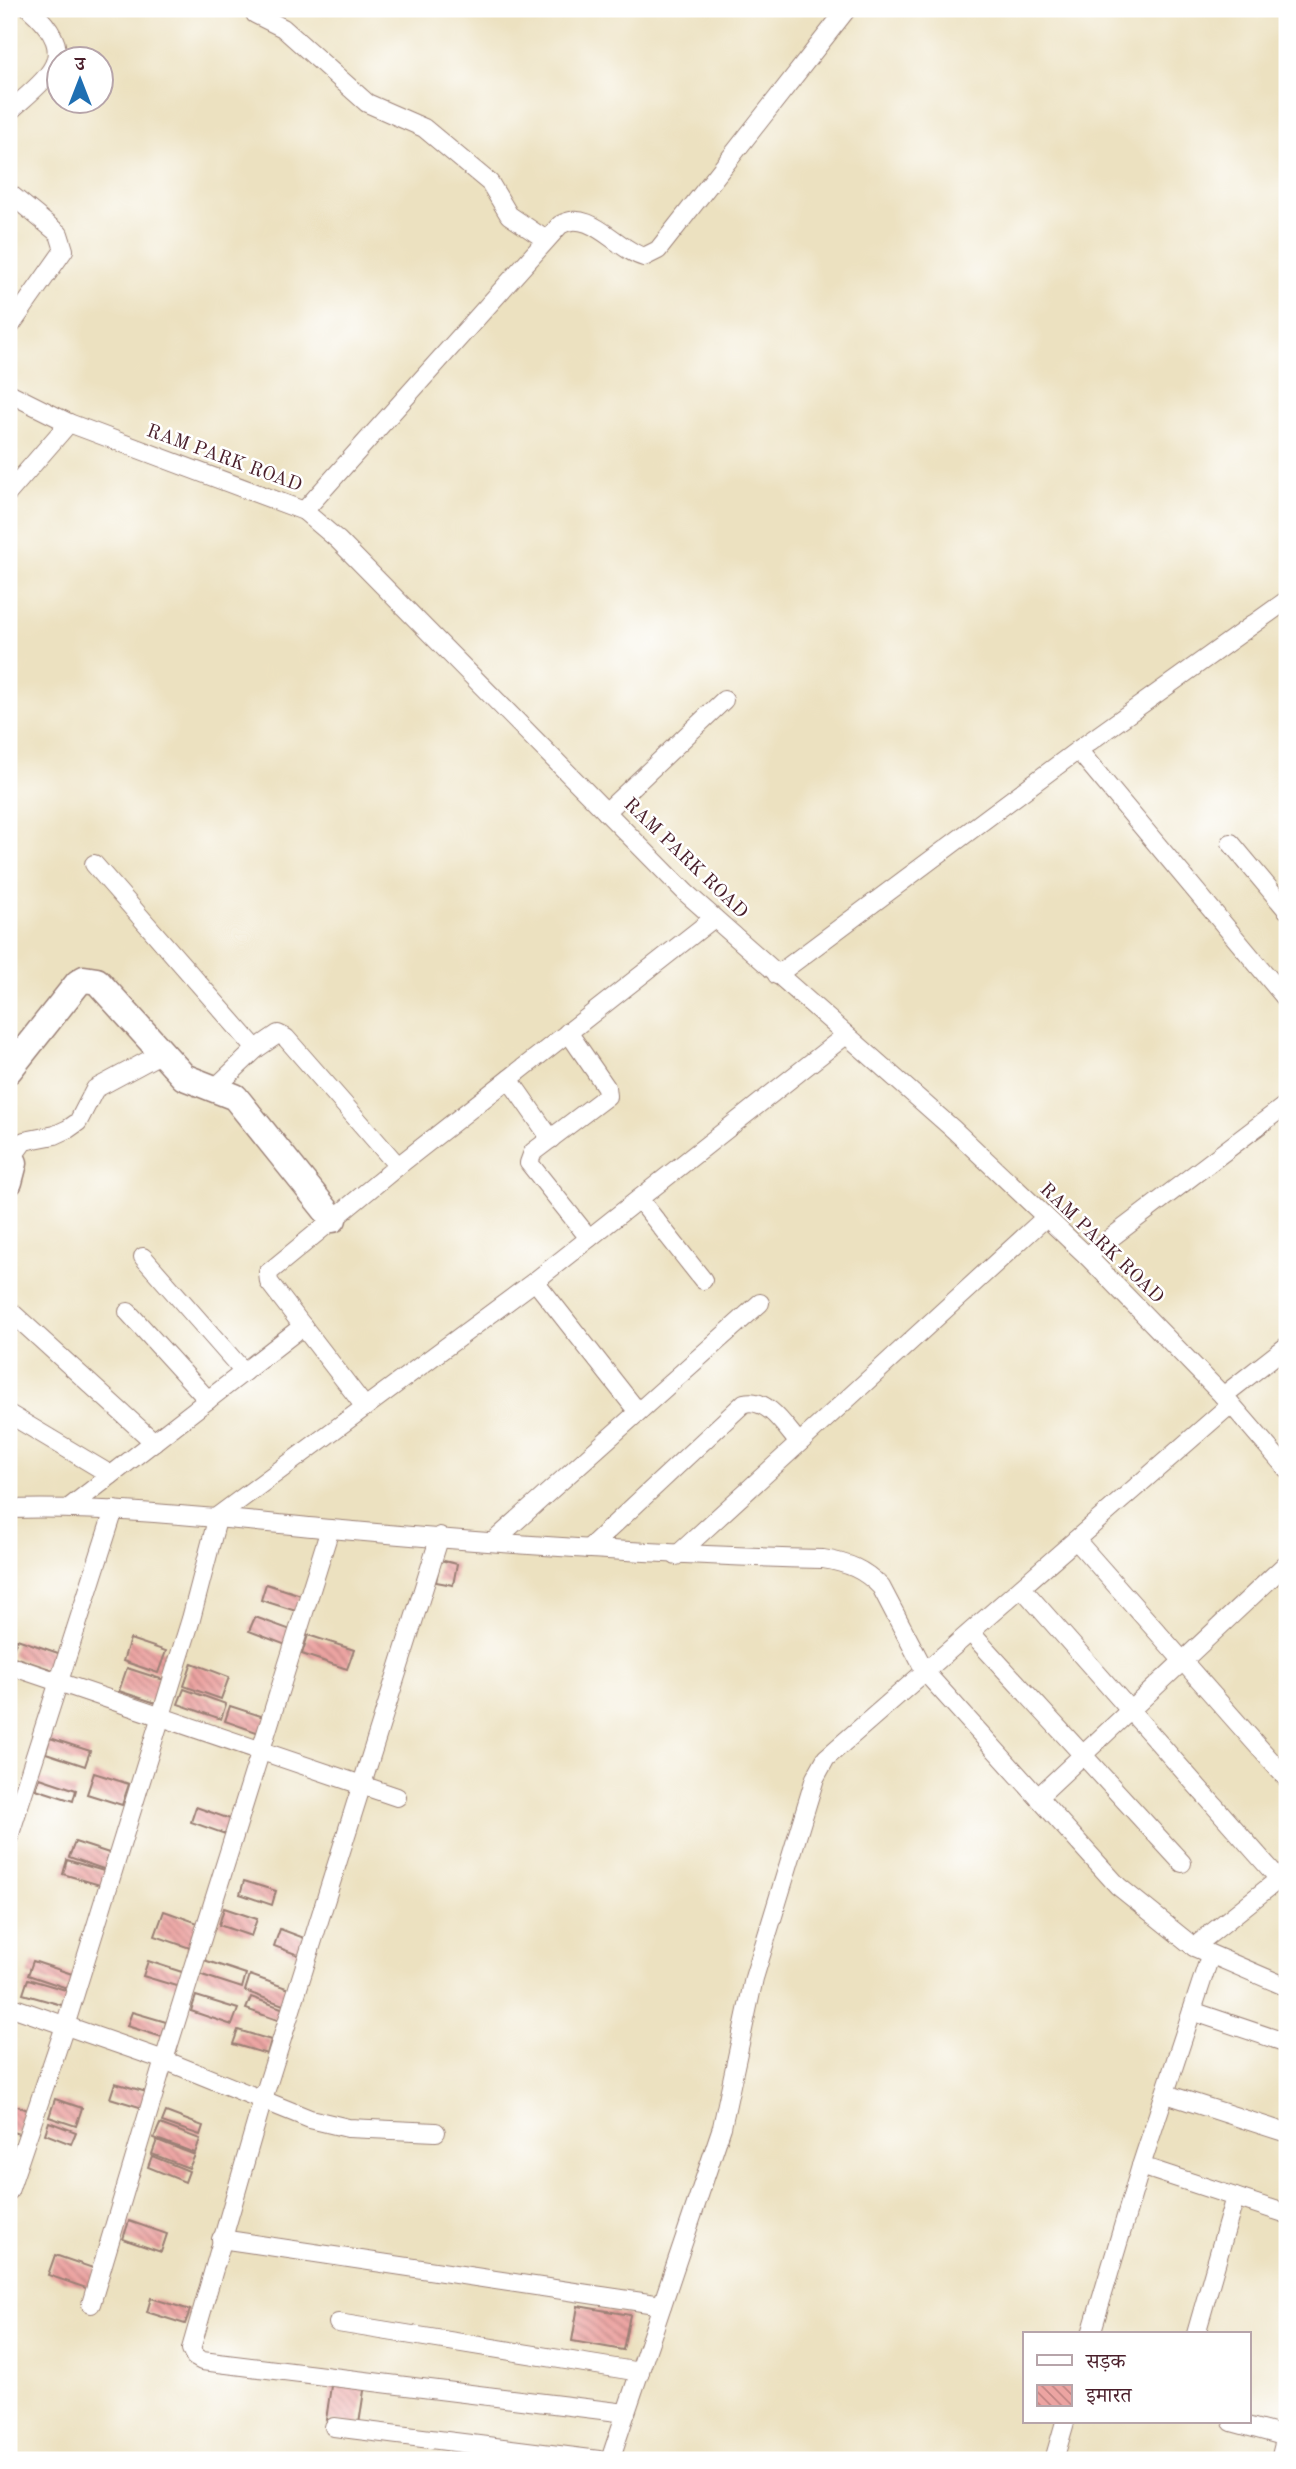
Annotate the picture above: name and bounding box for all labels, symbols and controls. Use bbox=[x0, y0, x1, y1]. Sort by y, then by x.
north arrow bbox=[46, 46, 116, 116]
text: उ bbox=[73, 56, 86, 75]
street label: RAM PARK ROAD bbox=[144, 422, 304, 496]
street label: RAM PARK ROAD bbox=[619, 795, 751, 923]
street label: RAM PARK ROAD bbox=[1035, 1180, 1167, 1308]
legend bbox=[1023, 2332, 1250, 2424]
text: सड़क bbox=[1085, 2352, 1126, 2373]
text: इमारत bbox=[1085, 2386, 1133, 2407]

